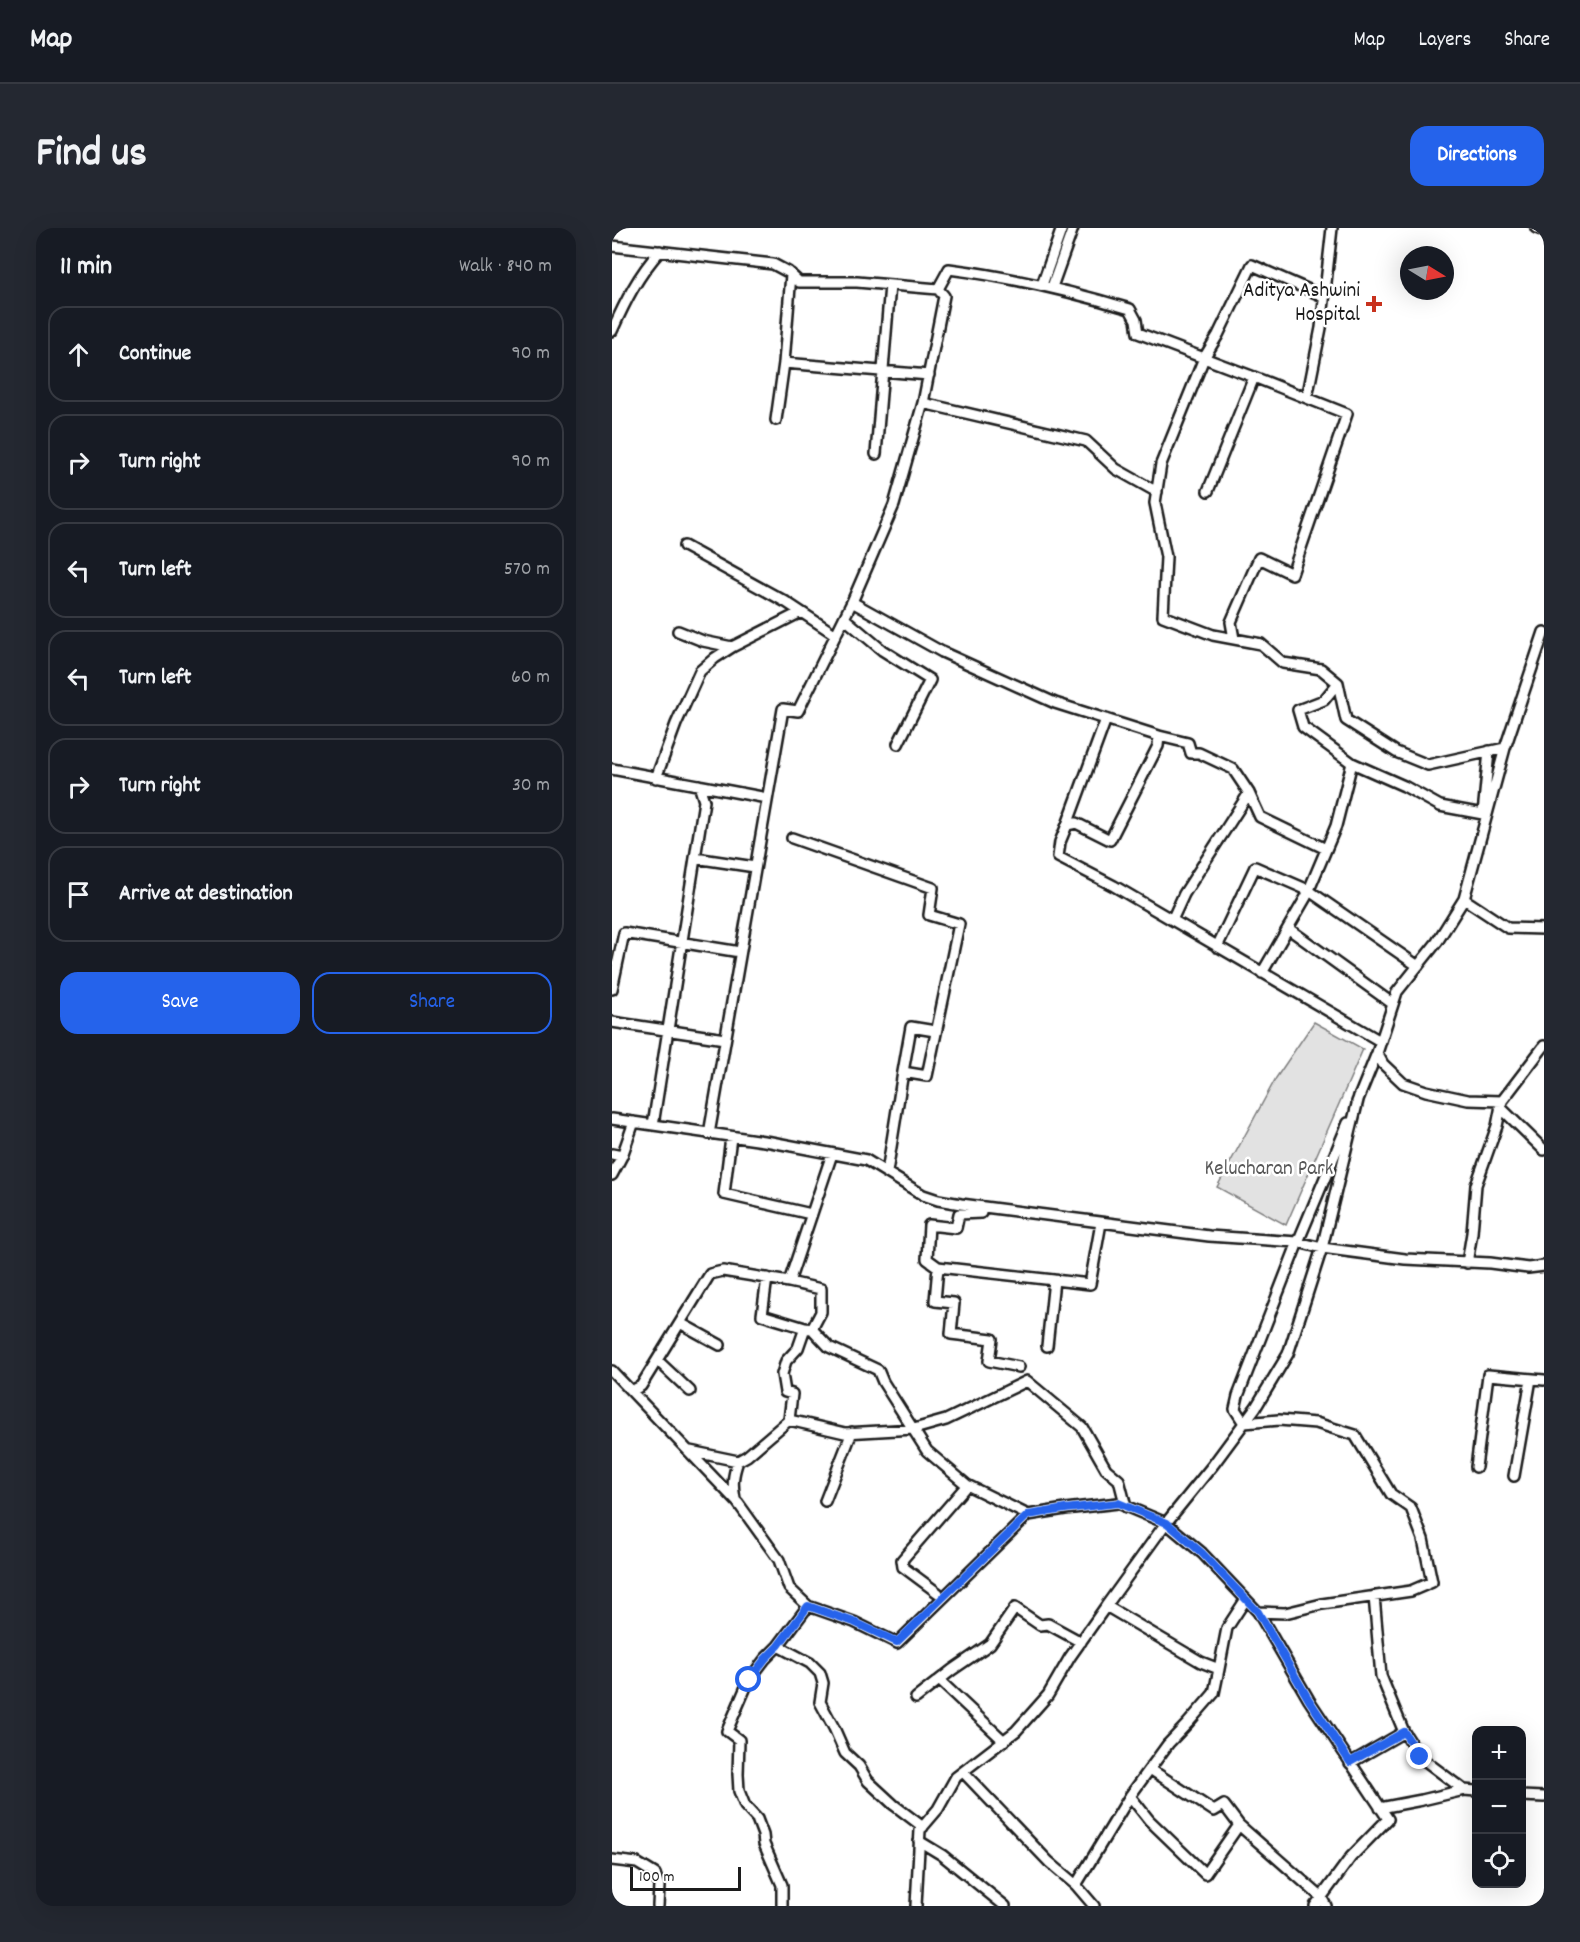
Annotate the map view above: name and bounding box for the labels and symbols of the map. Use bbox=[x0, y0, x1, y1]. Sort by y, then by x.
north arrow bbox=[1400, 246, 1454, 300]
place label: Aditya Ashwini Hospital bbox=[1243, 277, 1360, 331]
marker: Aditya Ashwini Hospital bbox=[1365, 295, 1383, 313]
park label: Kelucharan Park bbox=[1205, 1155, 1333, 1185]
route start bbox=[735, 1666, 761, 1692]
route end bbox=[1406, 1743, 1432, 1769]
scale bar bbox=[630, 1864, 741, 1892]

